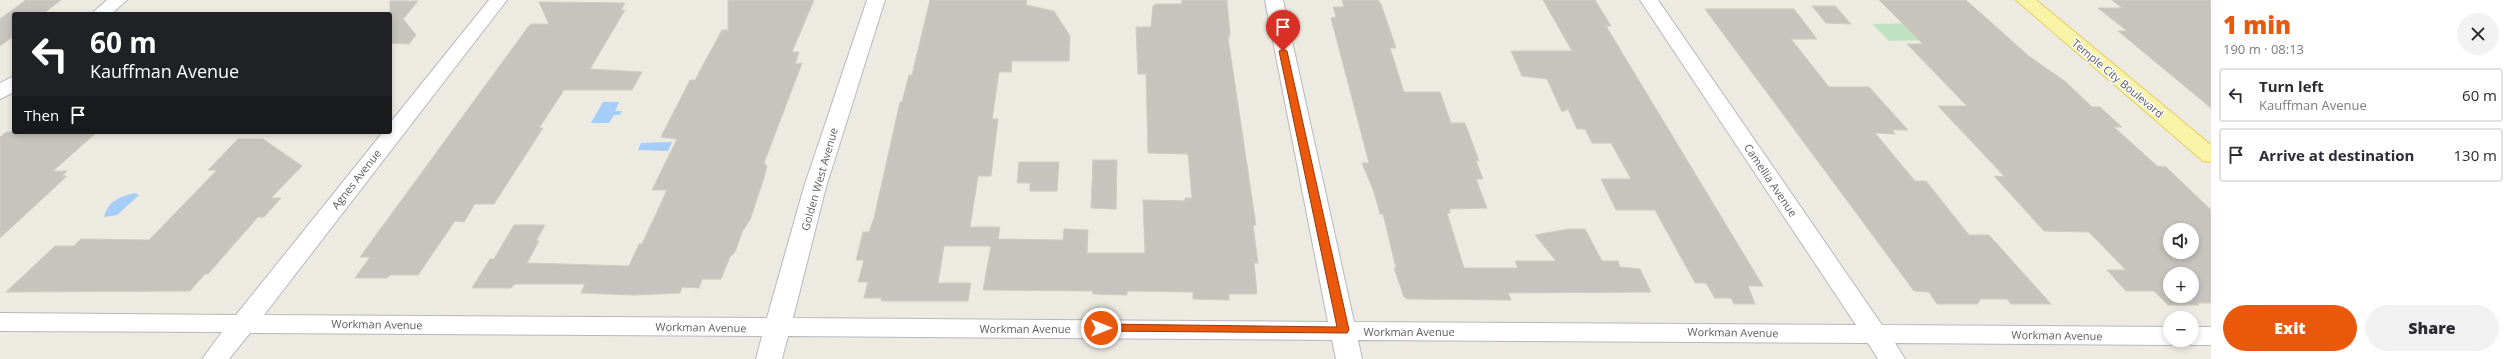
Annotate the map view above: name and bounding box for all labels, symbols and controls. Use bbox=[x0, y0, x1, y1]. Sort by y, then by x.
text: 1 min bbox=[2223, 8, 2291, 41]
pin bbox=[1266, 10, 1300, 51]
button: close bbox=[2457, 13, 2499, 55]
icon: arrive bbox=[1272, 16, 1294, 38]
text: 60 m bbox=[90, 23, 157, 61]
icon: left bbox=[24, 28, 76, 80]
street label: Temple City Boulevard bbox=[2069, 35, 2167, 121]
text: 190 m · 08:13 bbox=[2223, 40, 2304, 58]
text: Kauffman Avenue bbox=[90, 59, 239, 83]
text: Turn left bbox=[2259, 76, 2324, 96]
icon: left bbox=[2225, 84, 2247, 106]
text: 60 m bbox=[2462, 85, 2497, 105]
text: Kauffman Avenue bbox=[2259, 96, 2367, 114]
icon: arrive bbox=[67, 104, 89, 126]
text: Then bbox=[24, 105, 59, 125]
street label: Golden West Avenue bbox=[797, 126, 841, 232]
street label: Camellia Avenue bbox=[1741, 141, 1801, 219]
icon: arrive bbox=[2225, 144, 2247, 166]
text: Arrive at destination bbox=[2259, 145, 2414, 165]
text: 130 m bbox=[2453, 145, 2497, 165]
street label: Agnes Avenue bbox=[328, 146, 384, 212]
map controls bbox=[2163, 223, 2199, 347]
button: sound bbox=[2163, 223, 2199, 259]
button: + bbox=[2163, 267, 2199, 303]
button: Exit bbox=[2223, 305, 2357, 351]
button: Share bbox=[2365, 305, 2499, 351]
position arrow bbox=[1080, 307, 1122, 349]
button: − bbox=[2163, 311, 2199, 347]
street label: Workman Avenue bbox=[331, 316, 423, 332]
street label: Workman Avenue bbox=[655, 319, 747, 335]
street label: Workman Avenue bbox=[979, 321, 1071, 336]
street label: Workman Avenue bbox=[1363, 324, 1455, 339]
street label: Workman Avenue bbox=[1687, 324, 1779, 340]
street label: Workman Avenue bbox=[2011, 327, 2103, 343]

